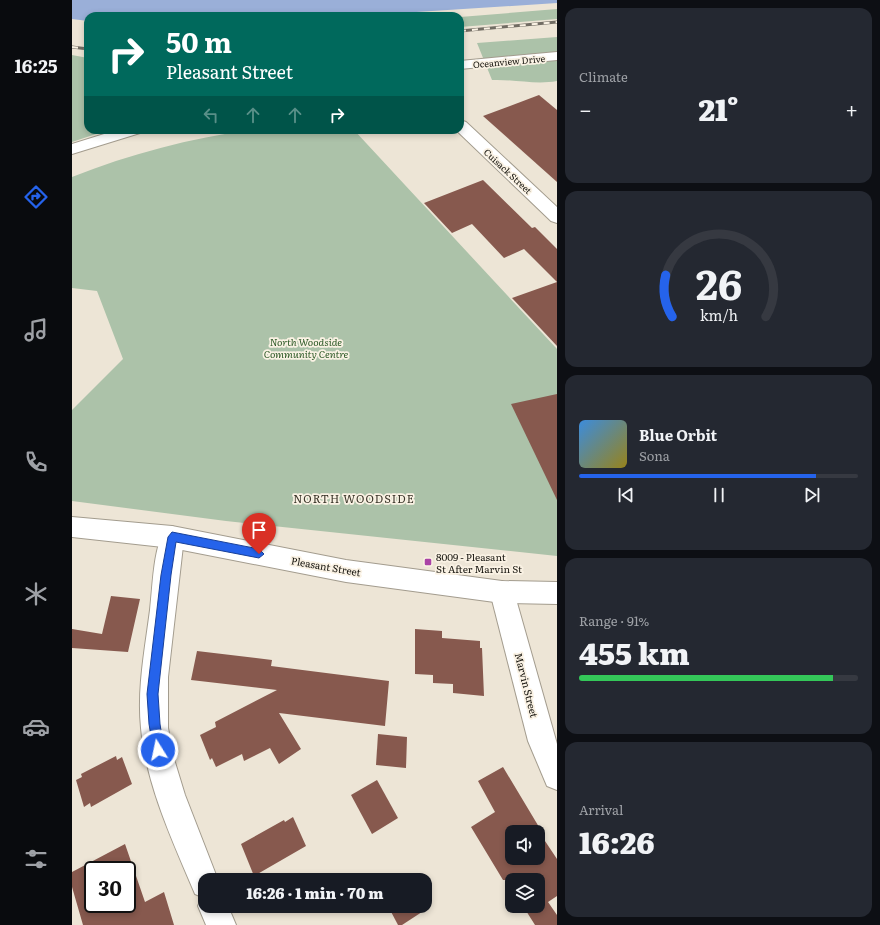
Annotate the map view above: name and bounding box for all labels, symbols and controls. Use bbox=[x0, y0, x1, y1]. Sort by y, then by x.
text: 50 m bbox=[166, 20, 232, 62]
icon: right bbox=[100, 28, 152, 80]
street label: Oceanview Drive bbox=[472, 51, 546, 71]
text: 16:25 bbox=[14, 52, 58, 79]
text: Pleasant Street bbox=[166, 58, 293, 85]
text: Climate bbox=[579, 67, 628, 86]
text: 21° bbox=[698, 86, 739, 130]
text: − bbox=[579, 92, 592, 125]
text: + bbox=[845, 92, 858, 125]
icon: left bbox=[200, 104, 222, 126]
icon: ahead bbox=[242, 104, 264, 126]
icon: ahead bbox=[284, 104, 306, 126]
icon: right bbox=[326, 104, 348, 126]
street label: Cuisack Street bbox=[481, 145, 535, 197]
icon: directions bbox=[22, 183, 50, 211]
text: 26 bbox=[695, 251, 742, 313]
text: km/h bbox=[699, 304, 738, 325]
icon: music bbox=[22, 316, 50, 344]
park label: North Woodside Community Centre bbox=[264, 334, 349, 361]
text: Blue Orbit bbox=[639, 423, 717, 446]
text: Sona bbox=[639, 446, 670, 465]
icon: phone bbox=[22, 448, 50, 476]
icon: previous bbox=[615, 484, 637, 506]
icon: pause bbox=[708, 484, 730, 506]
icon: next bbox=[801, 484, 823, 506]
district label: NORTH WOODSIDE bbox=[293, 490, 415, 506]
pin bbox=[242, 513, 276, 554]
icon: arrive bbox=[248, 519, 270, 541]
place label: 8009 - Pleasant St After Marvin St bbox=[436, 549, 522, 576]
street label: Pleasant Street bbox=[290, 552, 362, 580]
marker: 8009 - Pleasant St After Marvin St bbox=[423, 557, 433, 567]
icon: climate bbox=[22, 580, 50, 608]
text: Range · 91% bbox=[579, 611, 649, 630]
text: 455 km bbox=[579, 630, 690, 674]
street label: Marvin Street bbox=[512, 651, 542, 719]
icon: car bbox=[22, 713, 50, 741]
position arrow bbox=[137, 729, 179, 771]
text: Arrival bbox=[579, 800, 623, 819]
text: 16:26 bbox=[579, 819, 655, 863]
map controls bbox=[505, 825, 545, 913]
button: sound bbox=[505, 825, 545, 865]
icon: filters bbox=[22, 845, 50, 873]
speed limit sign: 30 bbox=[84, 861, 136, 913]
button: layers bbox=[505, 873, 545, 913]
text: 16:26 · 1 min · 70 m bbox=[247, 881, 383, 904]

